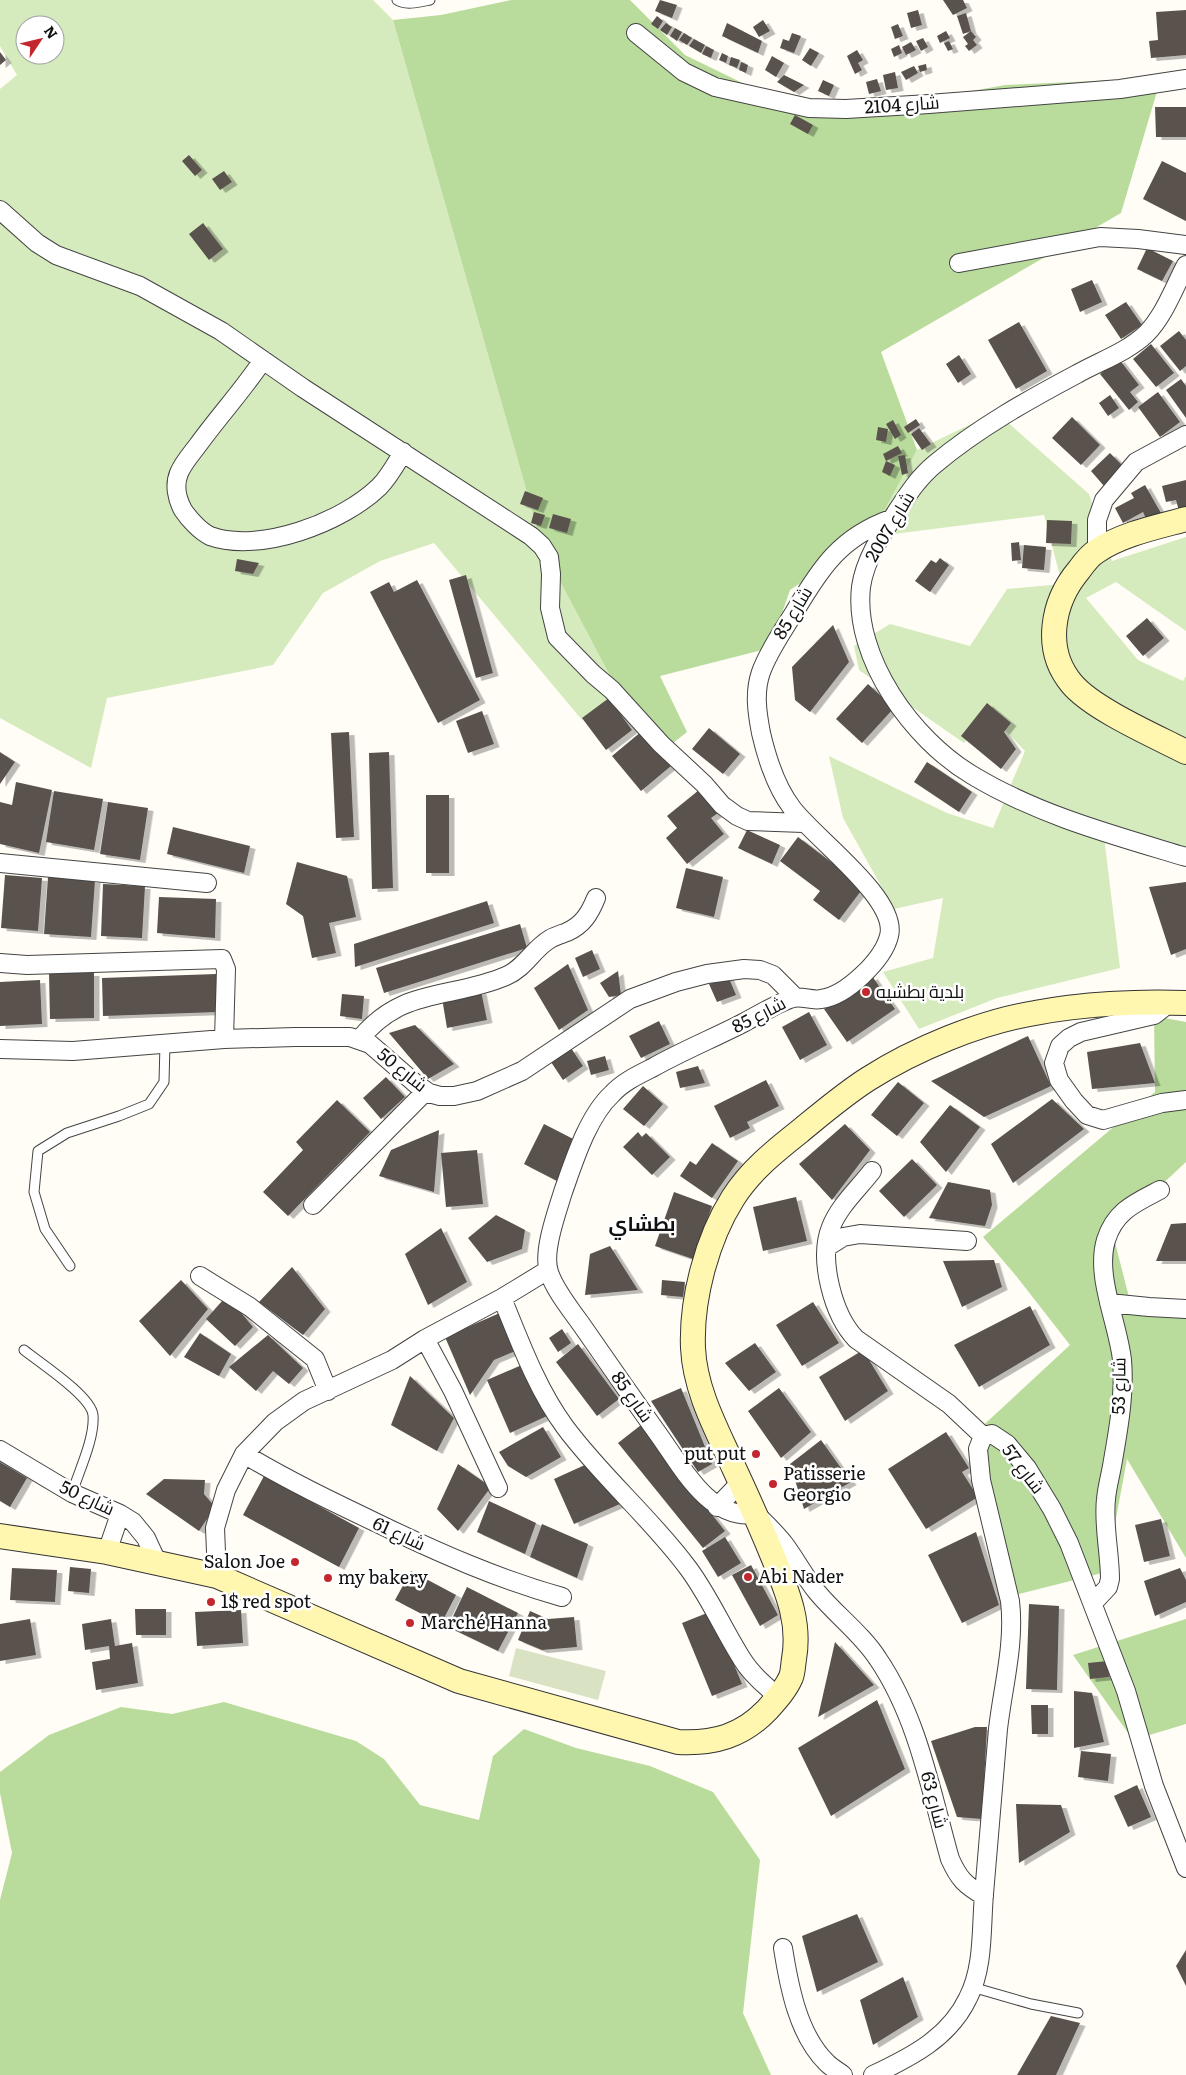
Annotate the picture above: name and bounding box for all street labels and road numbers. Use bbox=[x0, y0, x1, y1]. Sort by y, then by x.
street label: شارع 2104 bbox=[863, 87, 940, 120]
street label: شارع 2007 bbox=[857, 486, 920, 566]
street label: شارع 85 bbox=[765, 581, 818, 644]
street label: شارع 85 bbox=[727, 989, 790, 1039]
street label: شارع 50 bbox=[372, 1040, 434, 1098]
street label: شارع 53 bbox=[1104, 1357, 1131, 1415]
street label: شارع 85 bbox=[606, 1365, 661, 1427]
street label: شارع 57 bbox=[996, 1437, 1052, 1499]
street label: شارع 50 bbox=[56, 1472, 120, 1521]
street label: شارع 61 bbox=[369, 1509, 430, 1557]
street label: شارع 63 bbox=[915, 1768, 956, 1831]

